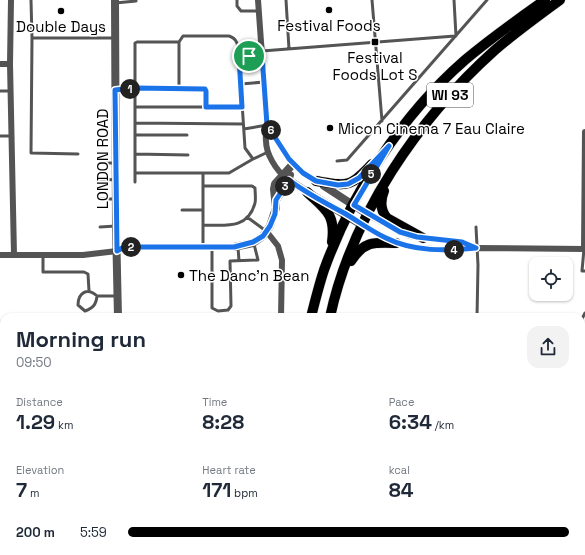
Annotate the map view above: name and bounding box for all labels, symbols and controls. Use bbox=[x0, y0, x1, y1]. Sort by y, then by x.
marker: Festival Foods bbox=[324, 5, 334, 15]
marker: Double Days bbox=[56, 6, 66, 16]
place label: Festival Foods bbox=[277, 16, 381, 35]
place label: Double Days bbox=[16, 17, 106, 36]
marker: Festival Foods Lot S bbox=[370, 37, 380, 47]
pin bbox=[232, 39, 266, 73]
icon: arrive bbox=[238, 45, 260, 67]
place label: Festival Foods Lot S bbox=[332, 48, 418, 84]
pin: 1 bbox=[120, 79, 140, 99]
text: 1 bbox=[128, 82, 132, 96]
road number: WI 93 bbox=[427, 83, 473, 107]
street label: LONDON ROAD bbox=[93, 109, 112, 209]
place label: Micon Cinema 7 Eau Claire bbox=[338, 119, 525, 138]
pin: 6 bbox=[261, 120, 281, 140]
text: 6 bbox=[268, 123, 274, 137]
marker: Micon Cinema 7 Eau Claire bbox=[325, 123, 335, 133]
pin: 5 bbox=[361, 164, 381, 184]
text: 5 bbox=[368, 167, 374, 181]
pin: 3 bbox=[275, 176, 295, 196]
text: 3 bbox=[282, 179, 288, 193]
pin: 2 bbox=[121, 237, 141, 257]
text: 2 bbox=[128, 240, 134, 254]
pin: 4 bbox=[444, 240, 464, 260]
text: 4 bbox=[451, 243, 458, 257]
map controls bbox=[529, 257, 573, 301]
button: locate bbox=[529, 257, 573, 301]
place label: The Danc'n Bean bbox=[189, 266, 309, 285]
marker: The Danc'n Bean bbox=[176, 270, 186, 280]
text: Morning run bbox=[16, 325, 146, 353]
button: share bbox=[527, 326, 569, 368]
text: 09:50 bbox=[16, 354, 52, 371]
text: Distance bbox=[16, 395, 63, 409]
text: Time bbox=[202, 395, 227, 409]
text: Pace bbox=[389, 395, 414, 409]
text: 1.29 bbox=[16, 409, 55, 435]
text: 8:28 bbox=[202, 409, 244, 435]
text: 6:34 bbox=[389, 409, 432, 435]
text: km bbox=[55, 418, 73, 432]
text: /km bbox=[432, 418, 454, 432]
text: Elevation bbox=[16, 463, 64, 477]
text: Heart rate bbox=[202, 463, 256, 477]
text: kcal bbox=[389, 463, 410, 477]
text: 7 bbox=[16, 477, 27, 503]
text: 171 bbox=[202, 477, 231, 503]
text: 84 bbox=[389, 477, 413, 503]
text: m bbox=[27, 486, 39, 500]
text: bpm bbox=[231, 486, 258, 500]
text: 200 m bbox=[16, 524, 55, 541]
text: 5:59 bbox=[80, 524, 107, 541]

